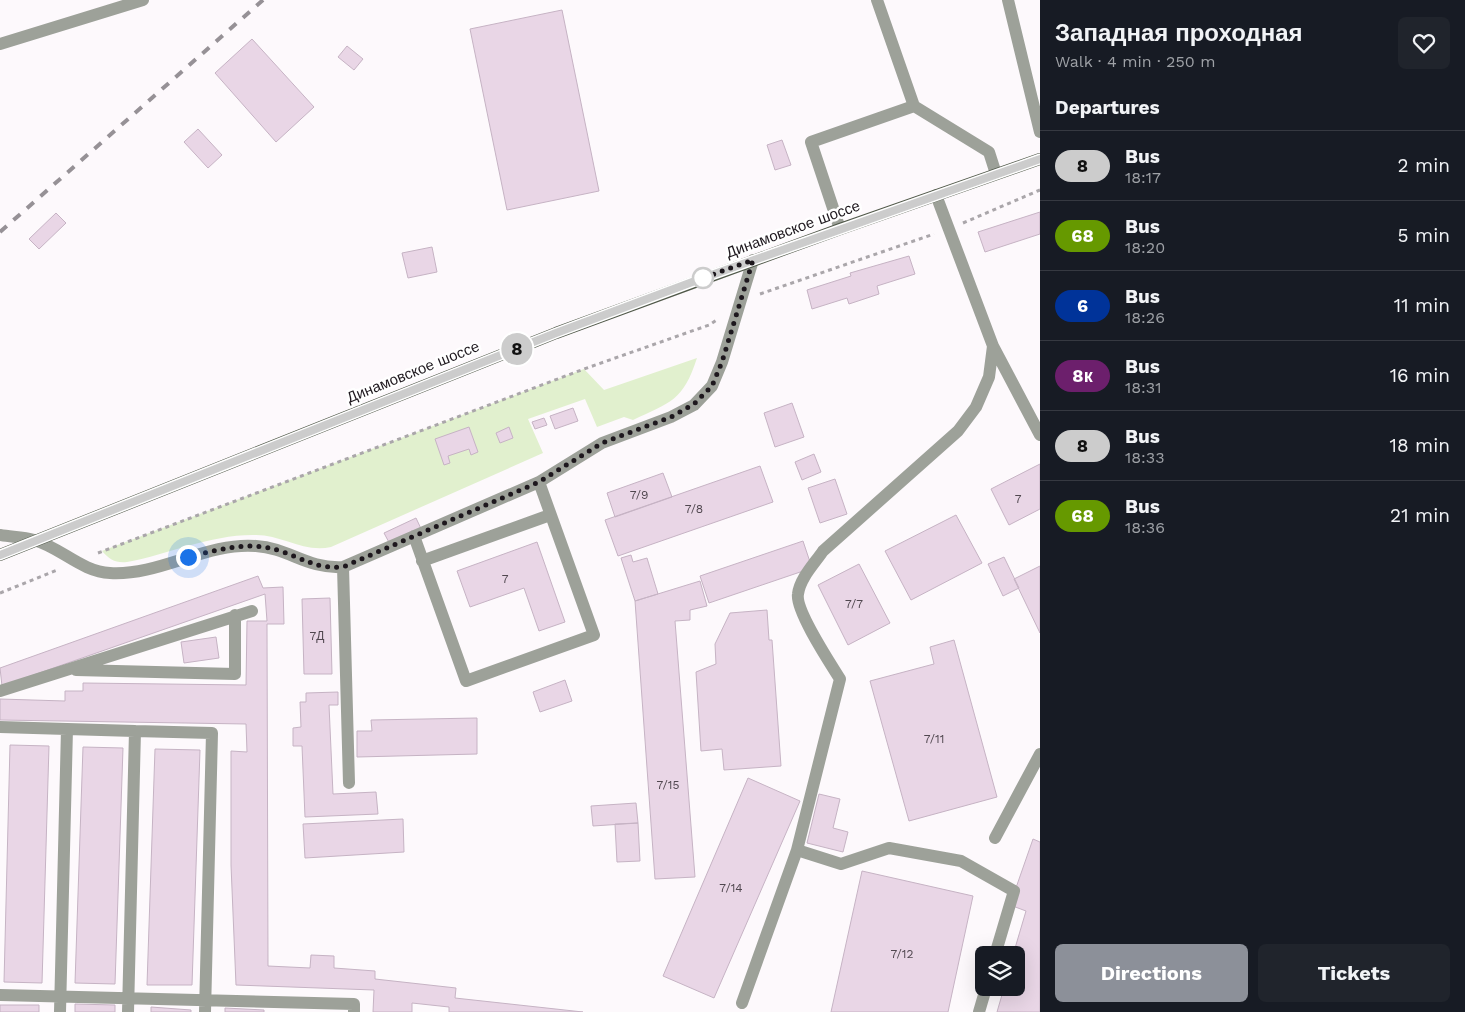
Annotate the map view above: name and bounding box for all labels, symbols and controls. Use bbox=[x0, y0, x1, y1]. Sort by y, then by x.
button: heart bbox=[1398, 17, 1450, 69]
text: Западная проходная bbox=[1055, 19, 1303, 47]
text: Walk · 4 min · 250 m bbox=[1055, 52, 1215, 71]
text: Departures bbox=[1055, 96, 1160, 119]
text: Bus bbox=[1125, 145, 1160, 168]
text: 2 min bbox=[1398, 154, 1450, 177]
text: 8 bbox=[1077, 155, 1088, 176]
text: 18:17 bbox=[1125, 168, 1161, 187]
street label: Динамовское шоссе bbox=[723, 196, 863, 262]
text: Bus bbox=[1125, 215, 1160, 238]
text: 5 min bbox=[1398, 224, 1450, 247]
text: 68 bbox=[1071, 225, 1094, 246]
text: 18:20 bbox=[1125, 238, 1165, 257]
unlabelled marker bbox=[692, 267, 714, 289]
text: Bus bbox=[1125, 285, 1160, 308]
text: 11 min bbox=[1394, 294, 1450, 317]
text: 6 bbox=[1077, 295, 1088, 316]
text: 18:26 bbox=[1125, 308, 1165, 327]
line badge: 8 bbox=[501, 333, 533, 365]
street label: Динамовское шоссе bbox=[344, 337, 482, 407]
text: 8 bbox=[511, 338, 523, 359]
text: Bus bbox=[1125, 355, 1160, 378]
text: 16 min bbox=[1390, 364, 1450, 387]
text: 8к bbox=[1072, 365, 1093, 386]
text: 18:31 bbox=[1125, 378, 1161, 397]
text: Bus bbox=[1125, 425, 1160, 448]
text: 18 min bbox=[1389, 434, 1450, 457]
text: 8 bbox=[1077, 435, 1088, 456]
text: 18:33 bbox=[1125, 448, 1165, 467]
house number: 7/9 bbox=[630, 488, 648, 502]
house number: 7 bbox=[1015, 492, 1022, 506]
text: Bus bbox=[1125, 495, 1160, 518]
house number: 7/8 bbox=[685, 502, 703, 516]
text: 21 min bbox=[1390, 504, 1450, 527]
text: 68 bbox=[1071, 505, 1094, 526]
text: 18:36 bbox=[1125, 518, 1165, 537]
your location bbox=[176, 545, 201, 570]
house number: 7 bbox=[502, 572, 509, 586]
house number: 7/7 bbox=[845, 597, 863, 611]
house number: 7Д bbox=[310, 629, 324, 643]
house number: 7/11 bbox=[924, 732, 944, 746]
house number: 7/15 bbox=[657, 778, 679, 792]
house number: 7/14 bbox=[719, 881, 743, 895]
button: Directions bbox=[1055, 944, 1248, 1002]
button: Tickets bbox=[1258, 944, 1450, 1002]
map controls bbox=[975, 946, 1025, 996]
button: layers bbox=[975, 946, 1025, 996]
house number: 7/12 bbox=[891, 947, 913, 961]

